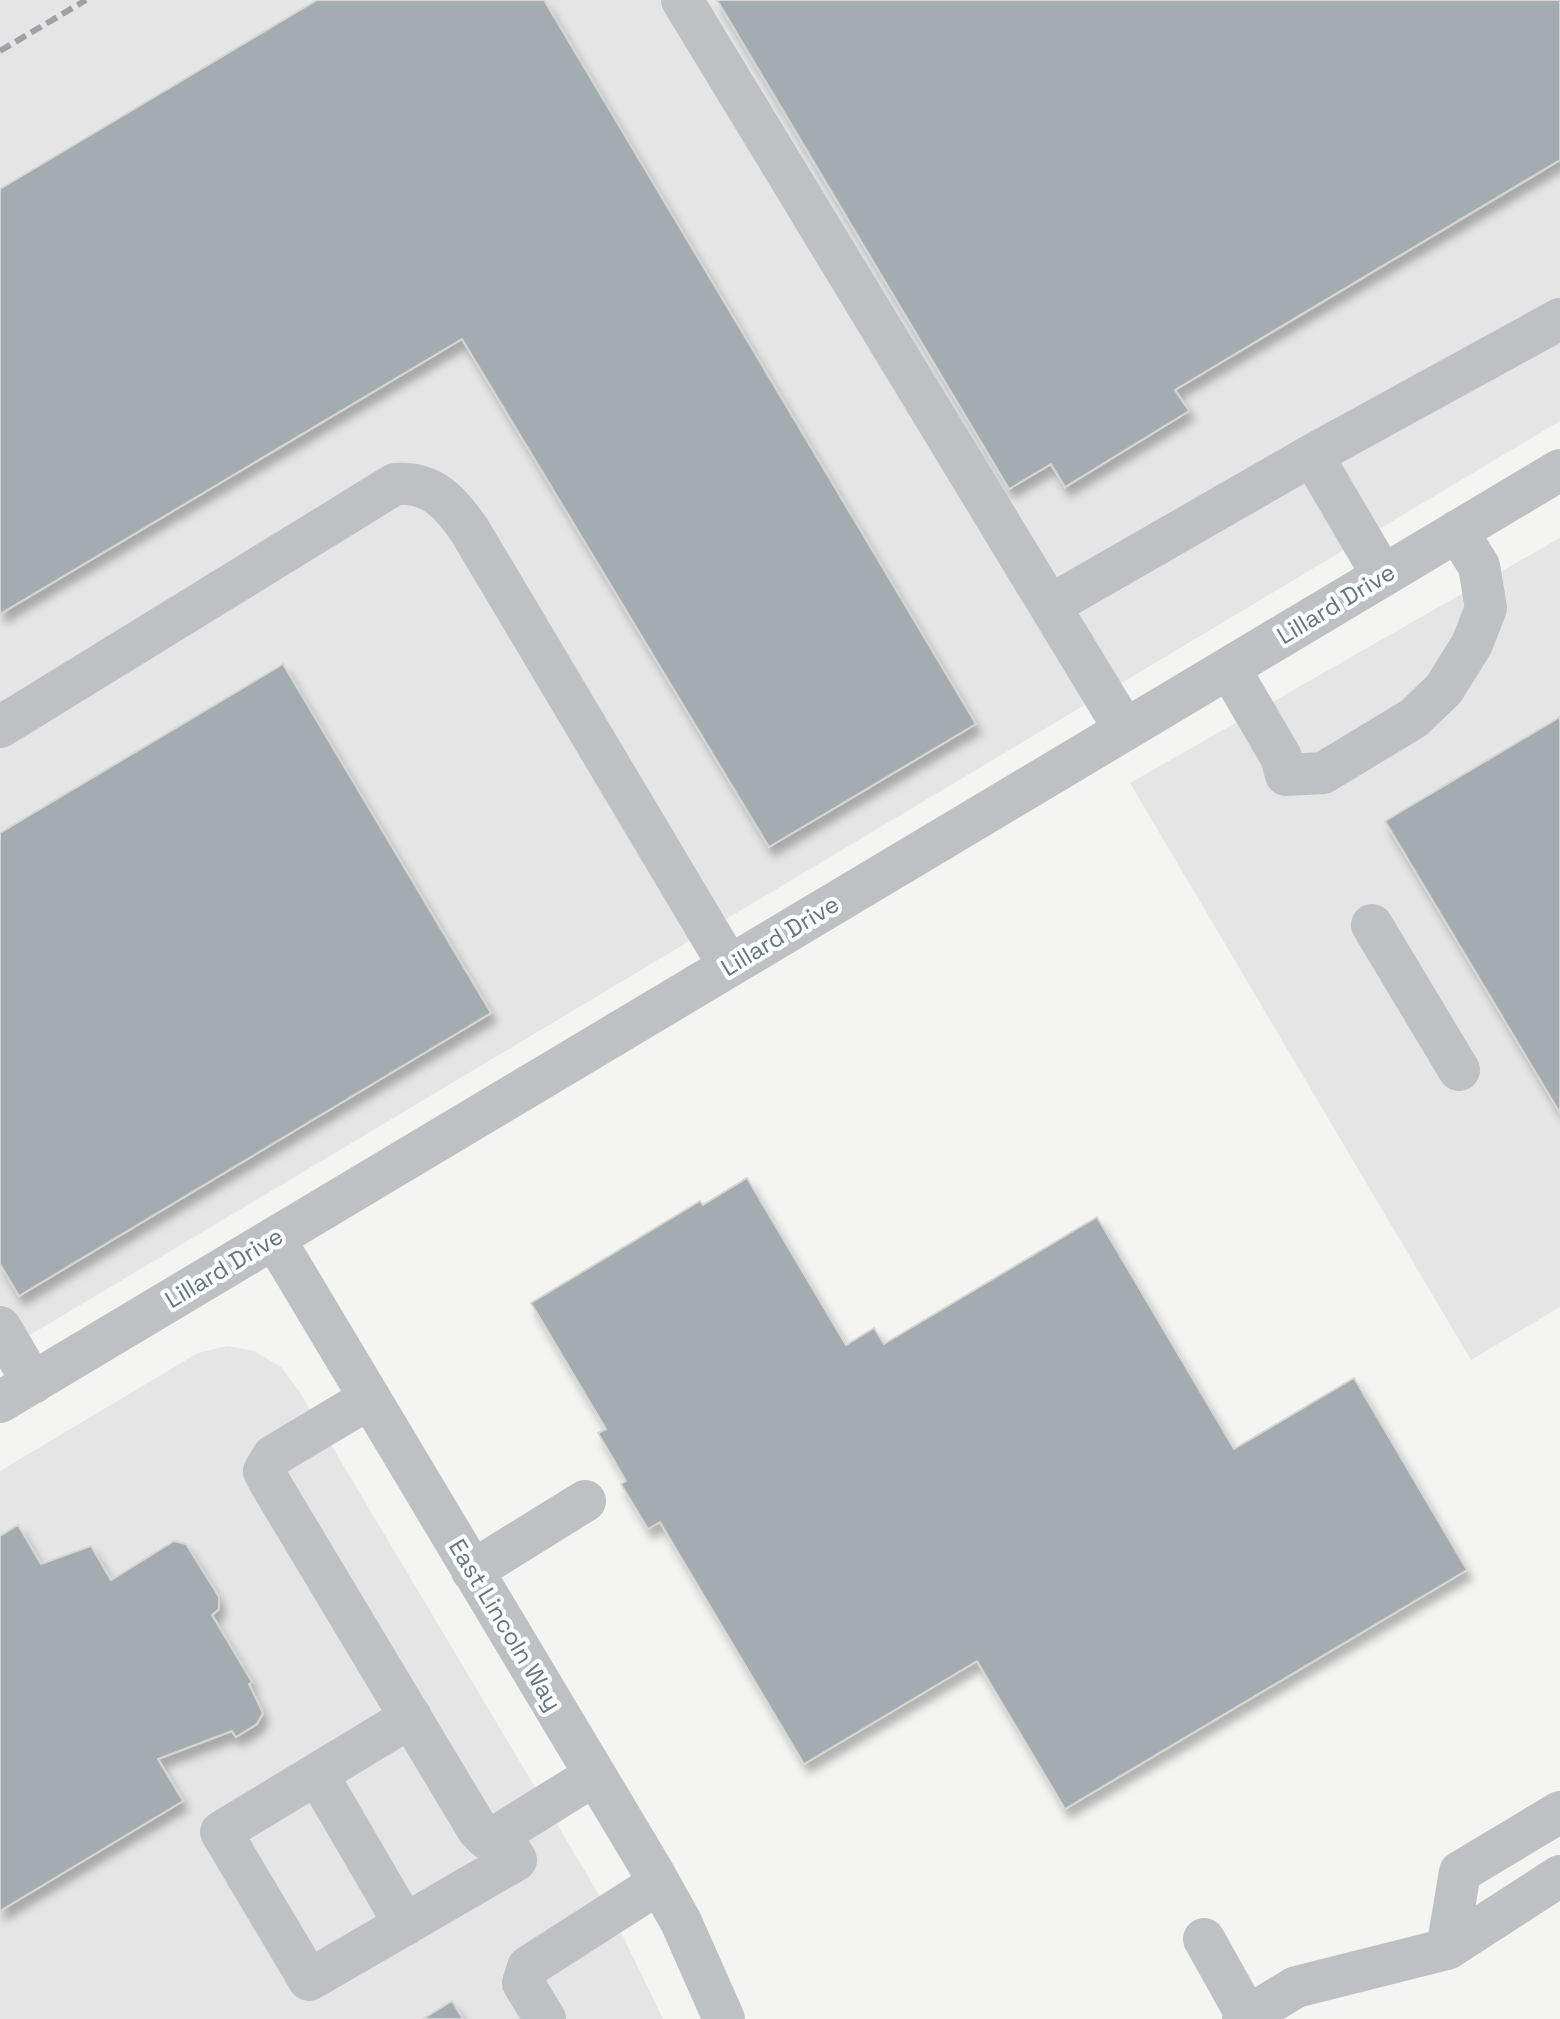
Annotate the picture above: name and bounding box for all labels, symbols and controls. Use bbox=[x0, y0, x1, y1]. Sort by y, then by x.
street label: Lillard Drive bbox=[1271, 556, 1400, 651]
street label: Lillard Drive bbox=[715, 888, 844, 983]
street label: Lillard Drive bbox=[159, 1220, 288, 1315]
street label: East Lincoln Way bbox=[442, 1533, 569, 1716]

